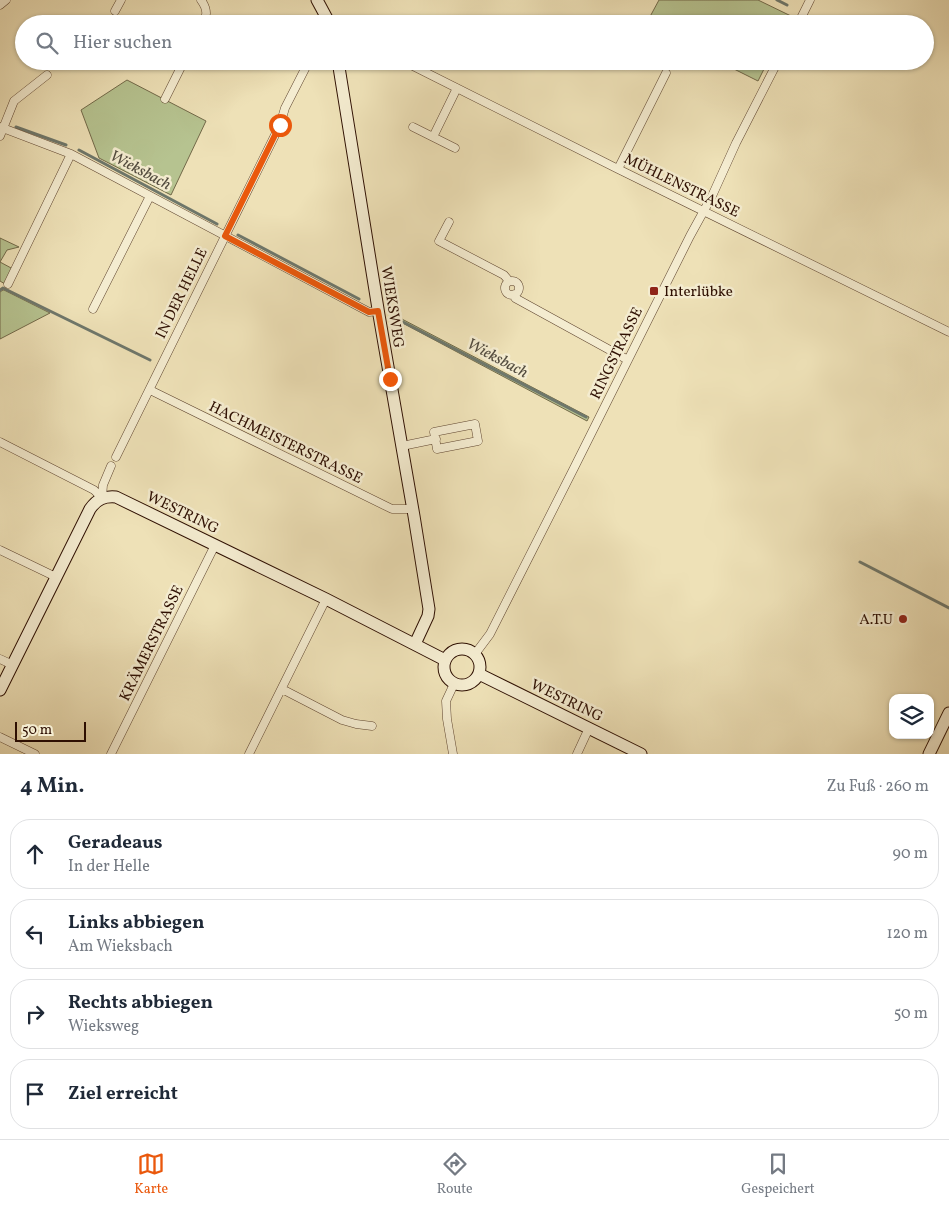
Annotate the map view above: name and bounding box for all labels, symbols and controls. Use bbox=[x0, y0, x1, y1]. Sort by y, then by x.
search box bbox=[15, 15, 934, 70]
icon: search bbox=[33, 29, 61, 57]
text: Hier suchen bbox=[73, 30, 172, 56]
route start bbox=[269, 114, 292, 137]
water label: Wieksbach bbox=[106, 145, 175, 196]
street label: MÜHLENSTRASSE bbox=[620, 149, 743, 223]
street label: IN DER HELLE bbox=[151, 245, 213, 343]
street label: WIEKSWEG bbox=[375, 265, 408, 350]
place label: Interlübke bbox=[664, 282, 733, 303]
marker: Interlübke bbox=[648, 285, 660, 297]
street label: RINGSTRASSE bbox=[586, 304, 649, 403]
water label: Wieksbach bbox=[463, 333, 532, 384]
route end bbox=[379, 368, 402, 391]
street label: HACHMEISTERSTRASSE bbox=[205, 397, 366, 490]
street label: WESTRING bbox=[143, 487, 222, 540]
street label: KRÄMERSTRASSE bbox=[115, 582, 190, 705]
place label: A.T.U bbox=[859, 610, 893, 631]
marker: A.T.U bbox=[897, 613, 909, 625]
street label: WESTRING bbox=[527, 675, 606, 728]
map controls bbox=[889, 694, 934, 739]
button: layers bbox=[889, 694, 934, 739]
scale bar bbox=[15, 719, 86, 742]
text: 50 m bbox=[22, 721, 52, 740]
text: 4 Min. bbox=[20, 772, 84, 801]
text: Zu Fuß · 260 m bbox=[826, 776, 929, 798]
text: Geradeaus bbox=[68, 830, 163, 856]
icon: ahead bbox=[21, 840, 49, 868]
text: 90 m bbox=[892, 843, 928, 865]
text: In der Helle bbox=[68, 856, 150, 878]
text: Links abbiegen bbox=[68, 910, 205, 936]
icon: left bbox=[21, 920, 49, 948]
text: 120 m bbox=[886, 923, 928, 945]
text: Am Wieksbach bbox=[68, 936, 173, 958]
text: Rechts abbiegen bbox=[68, 990, 213, 1016]
icon: right bbox=[21, 1000, 49, 1028]
text: 50 m bbox=[894, 1003, 928, 1025]
text: Wieksweg bbox=[68, 1016, 139, 1038]
icon: arrive bbox=[21, 1080, 49, 1108]
text: Ziel erreicht bbox=[68, 1081, 178, 1107]
tab: Karte bbox=[134, 1150, 168, 1199]
tab: Route bbox=[437, 1150, 473, 1199]
tab: Gespeichert bbox=[741, 1150, 815, 1199]

